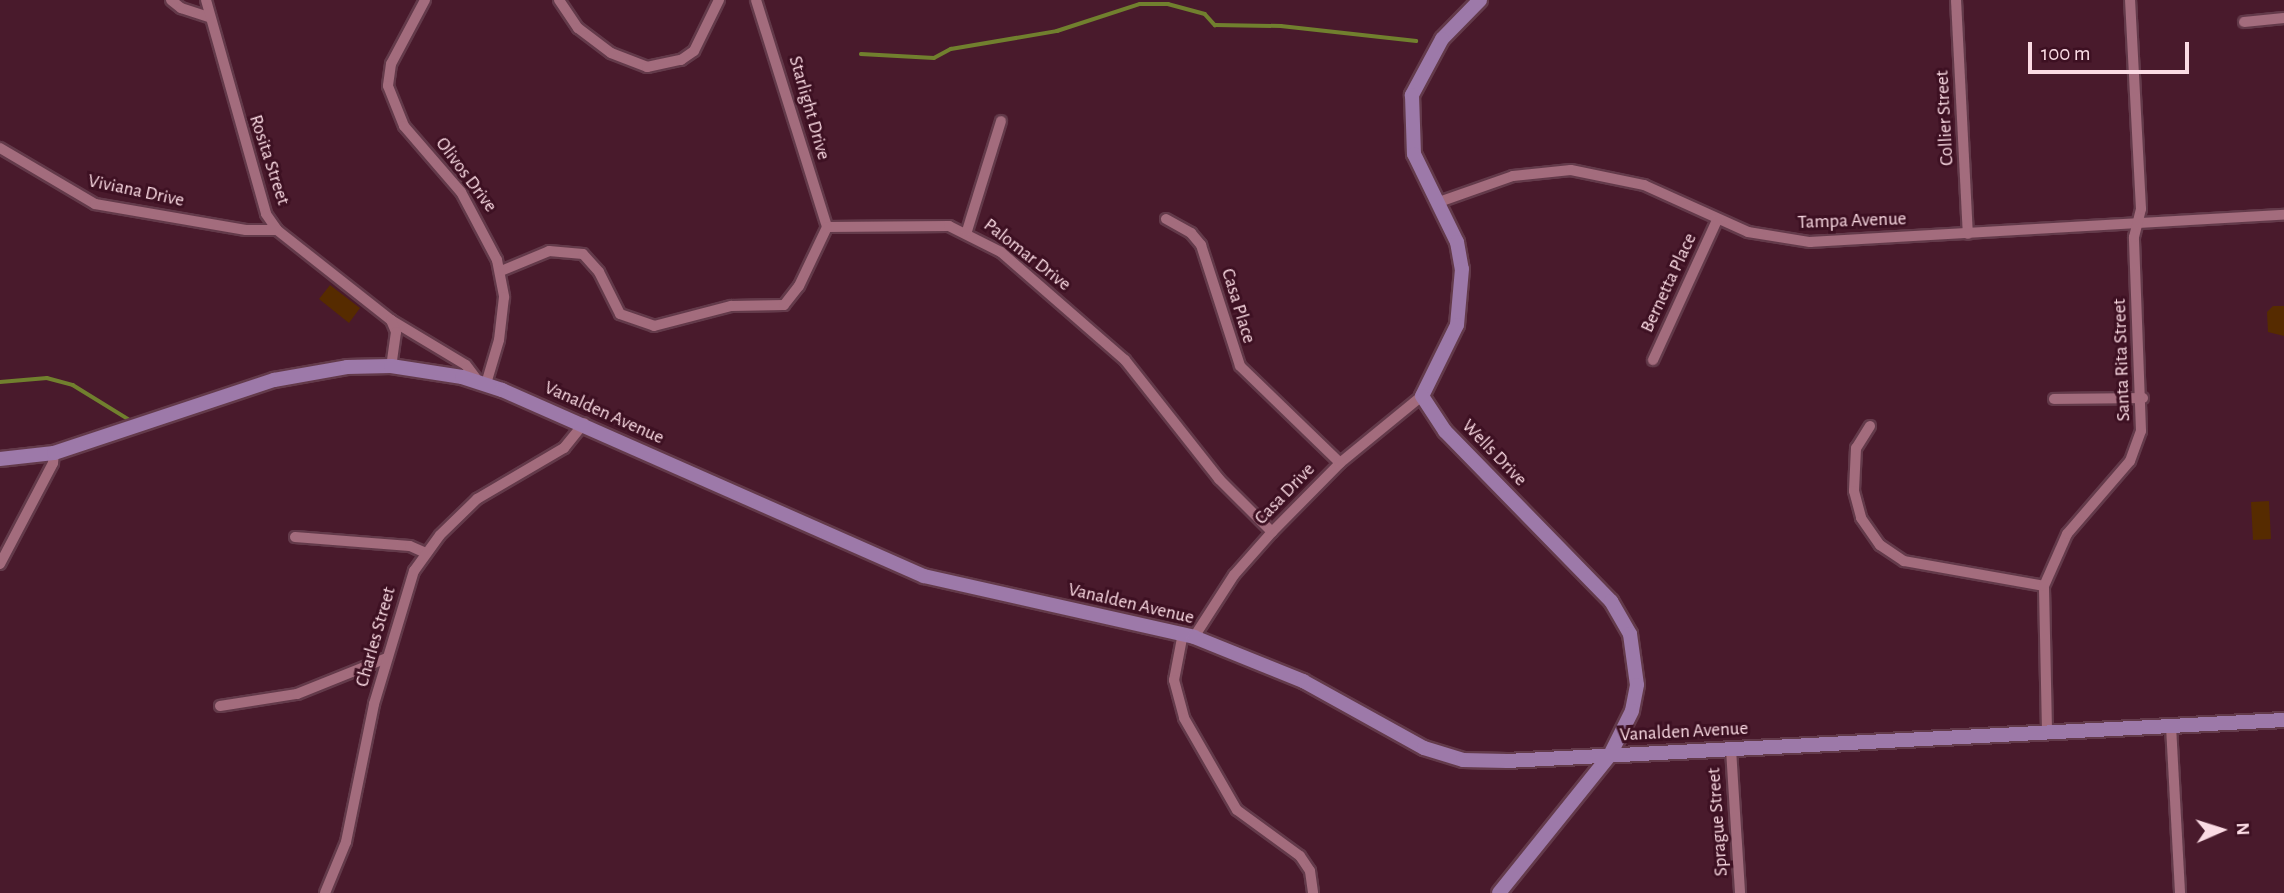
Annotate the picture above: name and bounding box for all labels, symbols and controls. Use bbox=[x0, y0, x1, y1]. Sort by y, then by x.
scale bar bbox=[2032, 28, 2193, 72]
text: 100 m bbox=[2041, 43, 2091, 64]
street label: Starlight Drive bbox=[783, 53, 835, 163]
street label: Collier Street bbox=[1931, 70, 1959, 166]
street label: Rosita Street bbox=[244, 112, 294, 208]
street label: Olivos Drive bbox=[430, 133, 502, 217]
street label: Viviana Drive bbox=[86, 170, 186, 212]
street label: Tampa Avenue bbox=[1797, 208, 1907, 234]
street label: Palomar Drive bbox=[979, 214, 1075, 296]
street label: Bernetta Place bbox=[1636, 230, 1702, 336]
street label: Casa Place bbox=[1216, 266, 1260, 346]
street label: Santa Rita Street bbox=[2108, 298, 2136, 422]
street label: Vanalden Avenue bbox=[541, 376, 667, 450]
street label: Wells Drive bbox=[1457, 415, 1531, 491]
street label: Casa Drive bbox=[1250, 458, 1320, 530]
street label: Vanalden Avenue bbox=[1066, 578, 1196, 630]
street label: Charles Street bbox=[351, 584, 401, 690]
street label: Vanalden Avenue bbox=[1619, 717, 1749, 747]
street label: Sprague Street bbox=[1703, 767, 1733, 877]
north arrow bbox=[2186, 795, 2256, 865]
text: N bbox=[2233, 822, 2252, 836]

